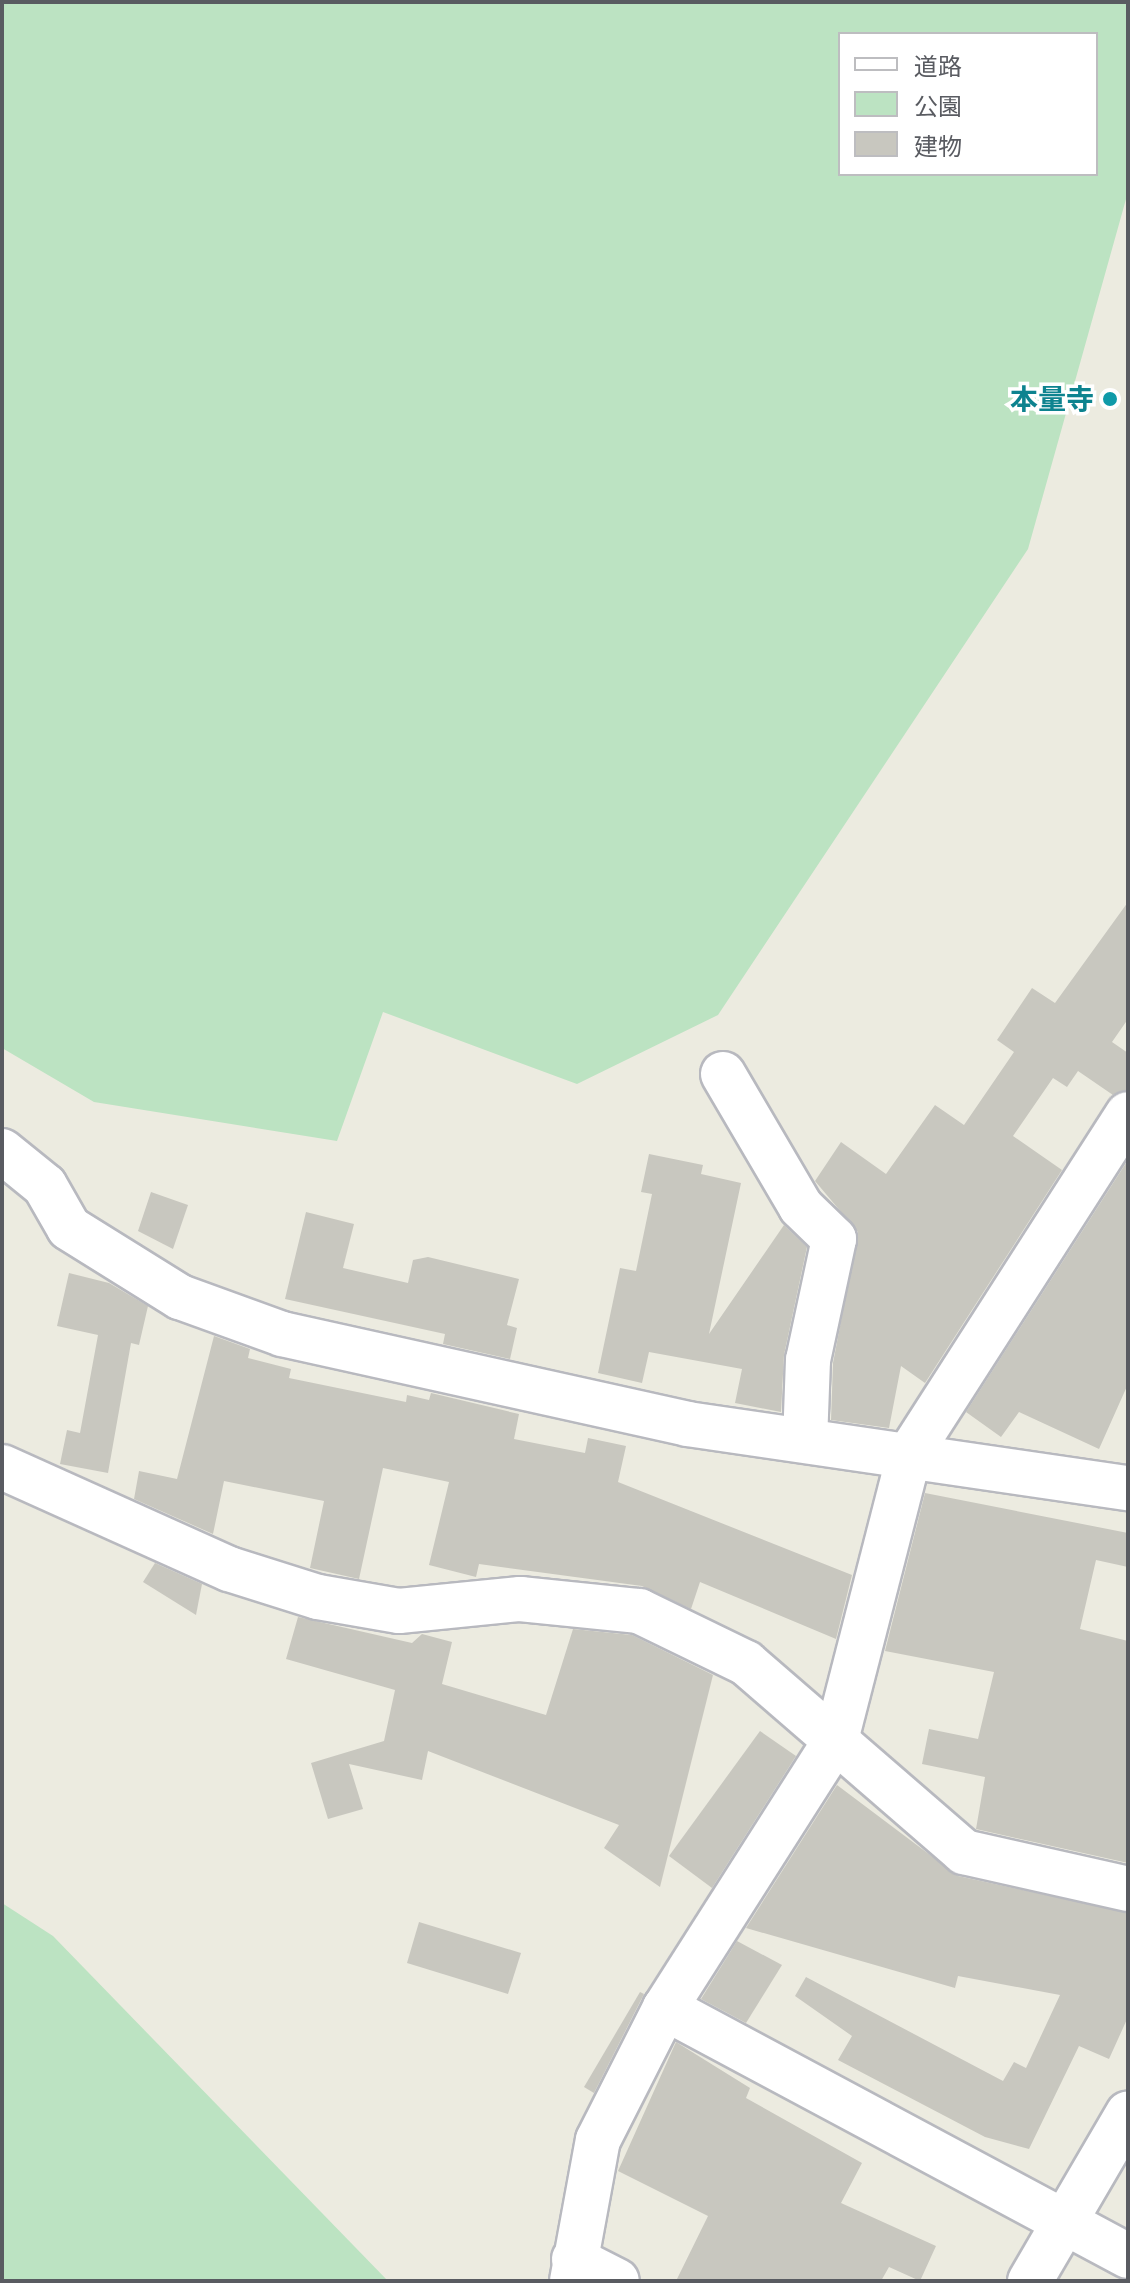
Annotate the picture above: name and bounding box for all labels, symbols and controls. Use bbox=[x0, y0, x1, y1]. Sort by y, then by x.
legend bbox=[838, 32, 1098, 176]
text: 道路 bbox=[914, 50, 962, 82]
text: 公園 bbox=[914, 90, 962, 122]
text: 建物 bbox=[914, 130, 962, 162]
place label: 本量寺 bbox=[1010, 382, 1094, 416]
marker: 本量寺 bbox=[1101, 390, 1119, 408]

